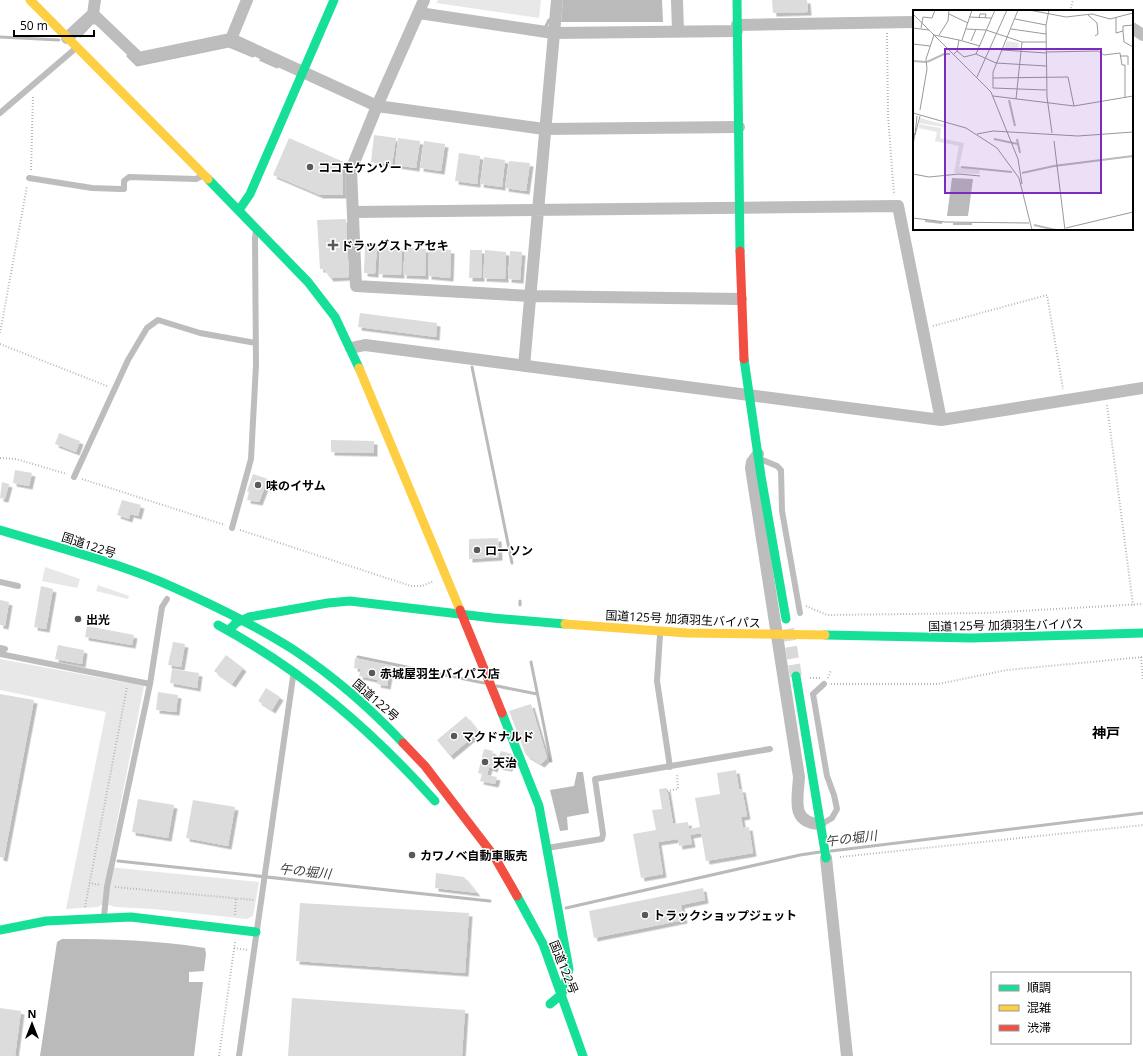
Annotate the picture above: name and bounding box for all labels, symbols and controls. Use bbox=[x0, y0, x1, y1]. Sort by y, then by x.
inset map bbox=[913, 10, 1133, 230]
scale bar bbox=[14, 12, 94, 38]
text: 50 m bbox=[20, 17, 48, 34]
place label: ココモケンゾー bbox=[318, 159, 402, 176]
marker: ココモケンゾー bbox=[305, 162, 315, 172]
place label: ドラッグストアセキ bbox=[341, 237, 449, 254]
marker: ドラッグストアセキ bbox=[328, 240, 338, 250]
place label: 味のイサム bbox=[266, 477, 326, 494]
marker: 味のイサム bbox=[253, 480, 263, 490]
street label: 国道122号 bbox=[59, 528, 119, 562]
place label: ローソン bbox=[485, 542, 533, 559]
marker: ローソン bbox=[472, 545, 482, 555]
street label: 国道125号 加須羽生バイパス bbox=[605, 606, 761, 632]
place label: 出光 bbox=[86, 611, 110, 628]
marker: 出光 bbox=[73, 614, 83, 624]
street label: 国道125号 加須羽生バイパス bbox=[928, 615, 1084, 635]
place label: 赤城屋羽生バイパス店 bbox=[380, 665, 500, 682]
marker: 赤城屋羽生バイパス店 bbox=[367, 668, 377, 678]
street label: 国道122号 bbox=[349, 675, 403, 725]
district label: 神戸 bbox=[1092, 723, 1120, 742]
place label: マクドナルド bbox=[462, 728, 534, 745]
marker: マクドナルド bbox=[449, 731, 459, 741]
place label: 天治 bbox=[493, 754, 517, 771]
marker: 天治 bbox=[480, 757, 490, 767]
water label: 午の堀川 bbox=[824, 826, 880, 850]
place label: カワノベ自動車販売 bbox=[420, 847, 527, 864]
marker: カワノベ自動車販売 bbox=[407, 850, 417, 860]
water label: 午の堀川 bbox=[278, 859, 334, 883]
place label: トラックショップジェット bbox=[653, 907, 797, 924]
marker: トラックショップジェット bbox=[640, 910, 650, 920]
street label: 国道122号 bbox=[546, 938, 582, 996]
legend bbox=[991, 972, 1131, 1044]
text: 順調 bbox=[1027, 979, 1051, 996]
text: 混雑 bbox=[1027, 999, 1051, 1016]
north arrow bbox=[12, 1004, 52, 1044]
text: N bbox=[28, 1006, 36, 1021]
text: 渋滞 bbox=[1027, 1019, 1051, 1036]

